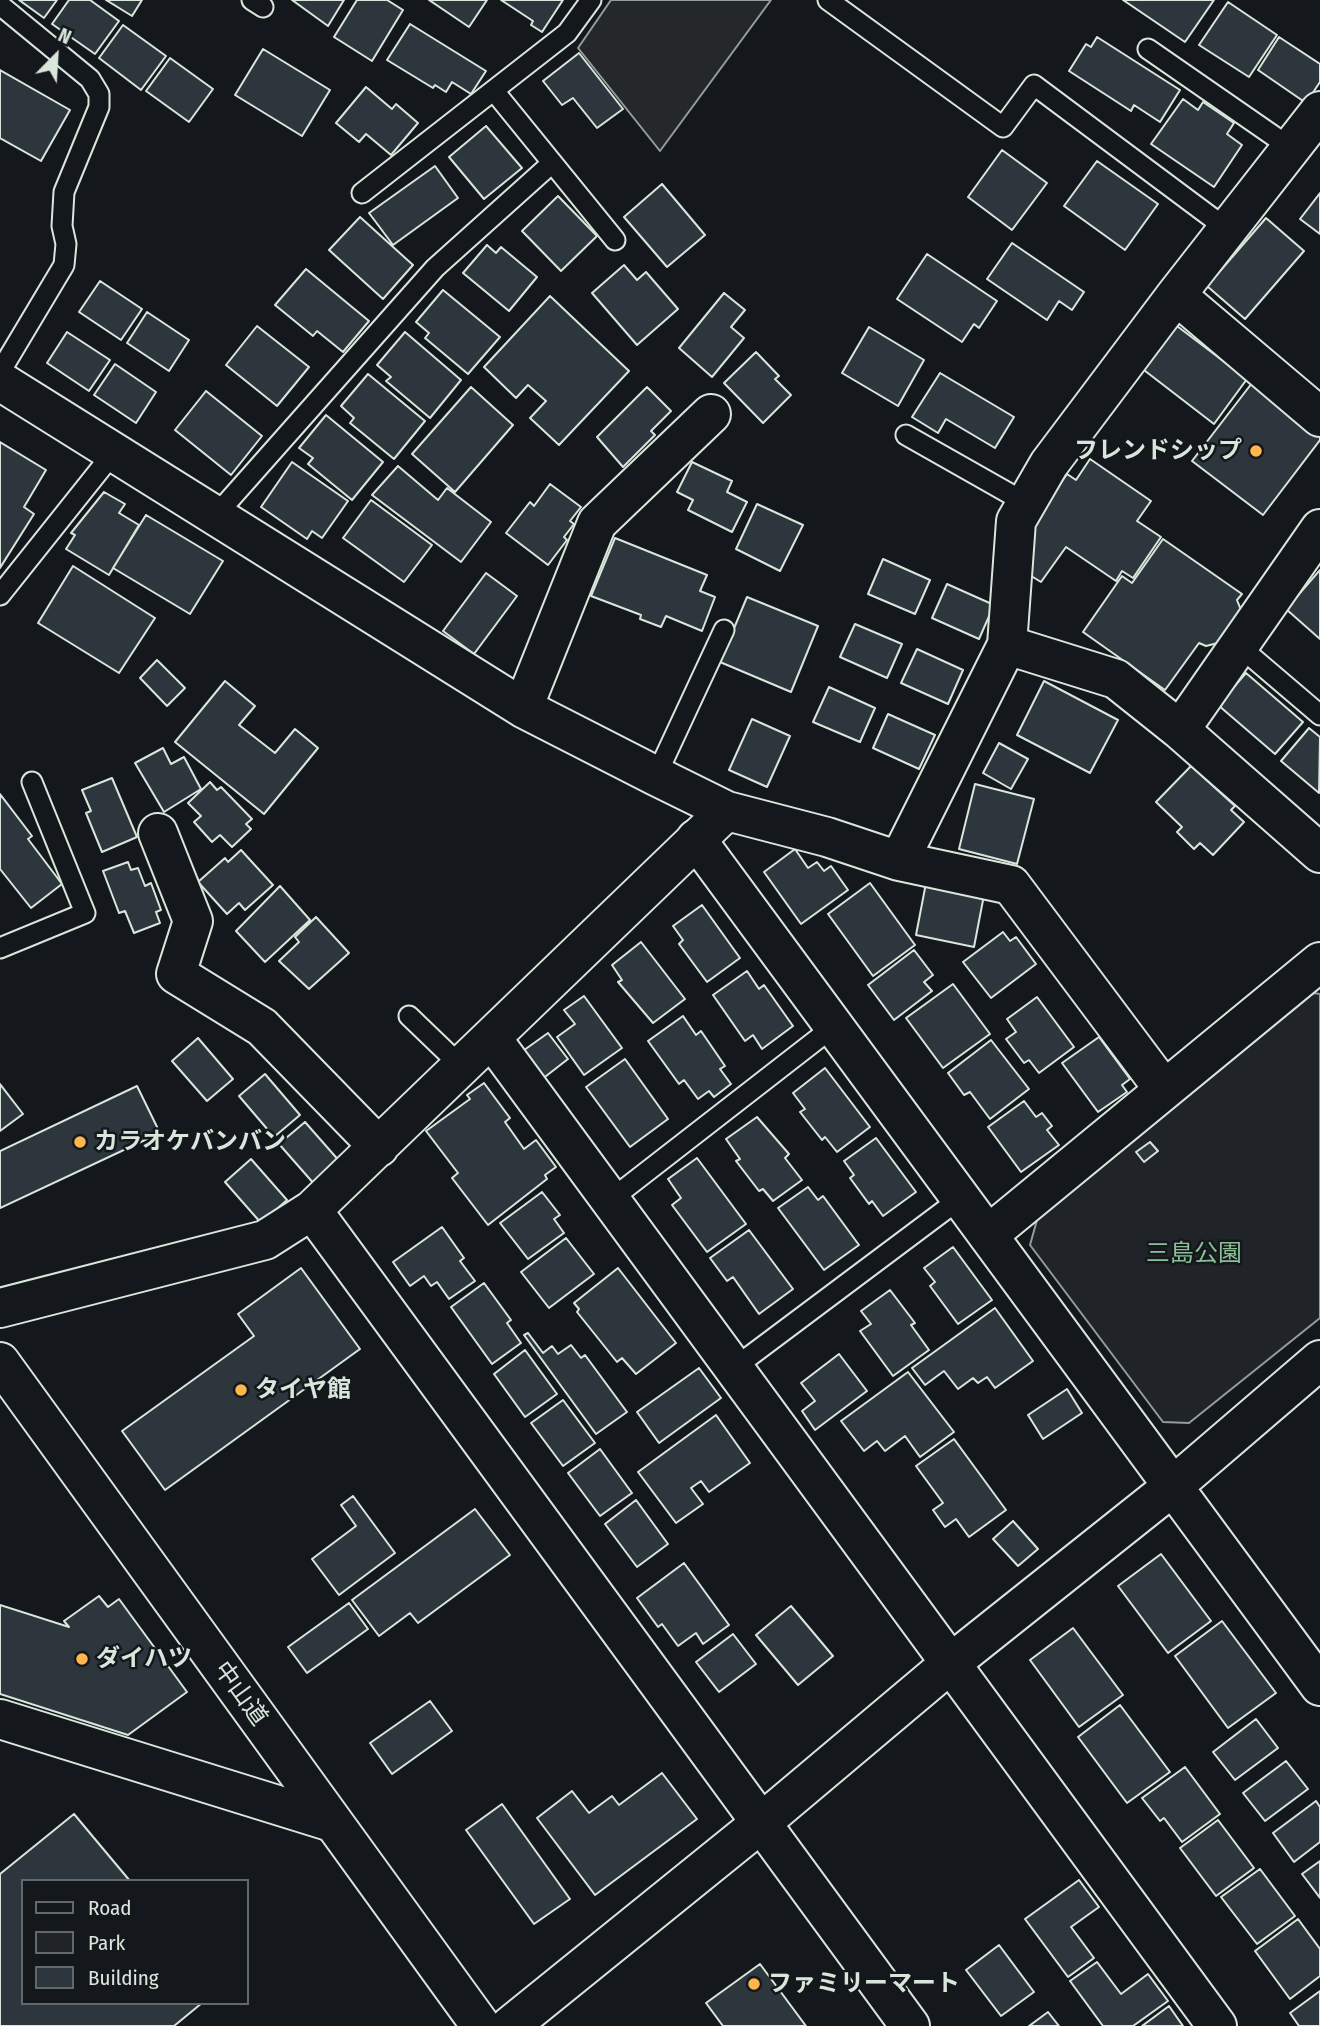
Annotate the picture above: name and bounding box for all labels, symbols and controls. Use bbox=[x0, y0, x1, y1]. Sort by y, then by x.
north arrow bbox=[21, 21, 91, 91]
text: N bbox=[55, 24, 75, 49]
place label: フレンドシップ bbox=[1074, 437, 1242, 465]
marker: フレンドシップ bbox=[1248, 443, 1264, 459]
place label: カラオケバンバン bbox=[94, 1128, 286, 1156]
marker: カラオケバンバン bbox=[72, 1134, 88, 1150]
park label: 三島公園 bbox=[1146, 1240, 1242, 1268]
place label: タイヤ館 bbox=[255, 1376, 351, 1404]
marker: タイヤ館 bbox=[233, 1382, 249, 1398]
place label: ダイハツ bbox=[96, 1645, 192, 1673]
marker: ダイハツ bbox=[74, 1651, 90, 1667]
street label: 中山道 bbox=[207, 1656, 273, 1732]
legend bbox=[21, 1879, 248, 2005]
text: Road bbox=[88, 1895, 132, 1921]
text: Park bbox=[88, 1930, 125, 1956]
text: Building bbox=[88, 1965, 159, 1991]
place label: ファミリーマート bbox=[768, 1970, 960, 1998]
marker: ファミリーマート bbox=[746, 1976, 762, 1992]

